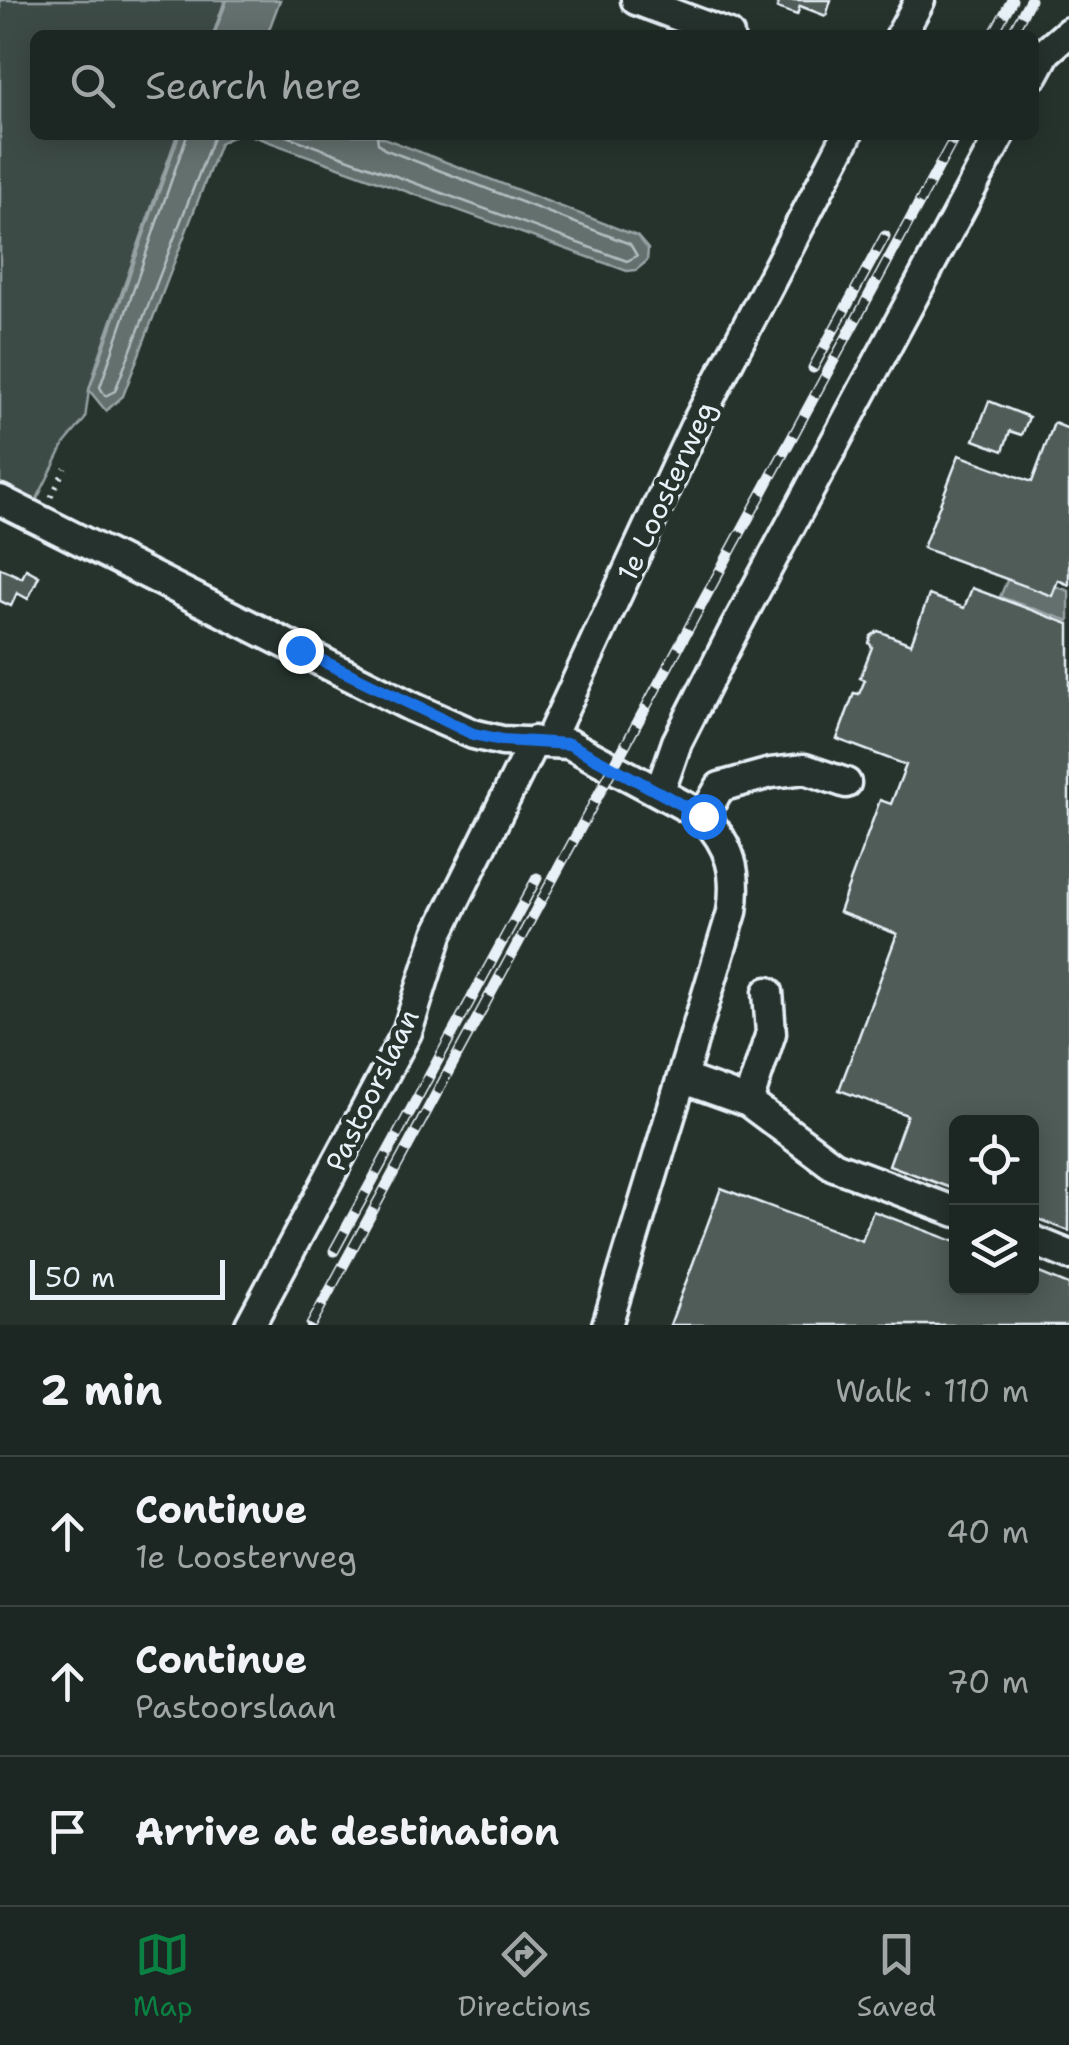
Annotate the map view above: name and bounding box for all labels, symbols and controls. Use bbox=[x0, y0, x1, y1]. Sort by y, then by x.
search box bbox=[30, 30, 1039, 140]
icon: search bbox=[65, 58, 120, 113]
text: Search here bbox=[145, 60, 362, 111]
street label: 1e Loosterweg bbox=[608, 395, 724, 587]
route end bbox=[278, 628, 324, 674]
route start bbox=[681, 794, 727, 840]
street label: Pastoorslaan bbox=[316, 1002, 428, 1178]
map controls bbox=[949, 1115, 1039, 1295]
button: locate bbox=[949, 1115, 1039, 1205]
button: layers bbox=[949, 1205, 1039, 1295]
scale bar bbox=[30, 1255, 225, 1300]
text: 50 m bbox=[45, 1258, 115, 1296]
text: 2 min bbox=[40, 1362, 162, 1418]
text: Walk · 110 m bbox=[835, 1369, 1029, 1412]
text: Continue bbox=[135, 1484, 307, 1535]
icon: ahead bbox=[40, 1504, 95, 1559]
text: 40 m bbox=[946, 1510, 1029, 1553]
text: 1e Loosterweg bbox=[135, 1535, 357, 1578]
text: Continue bbox=[135, 1634, 307, 1685]
icon: ahead bbox=[40, 1654, 95, 1709]
text: 70 m bbox=[946, 1660, 1029, 1703]
text: Pastoorslaan bbox=[135, 1685, 336, 1728]
icon: arrive bbox=[40, 1804, 95, 1859]
text: Arrive at destination bbox=[135, 1806, 559, 1857]
tab: Map bbox=[133, 1927, 193, 2025]
tab: Directions bbox=[458, 1927, 591, 2025]
tab: Saved bbox=[857, 1927, 936, 2025]

